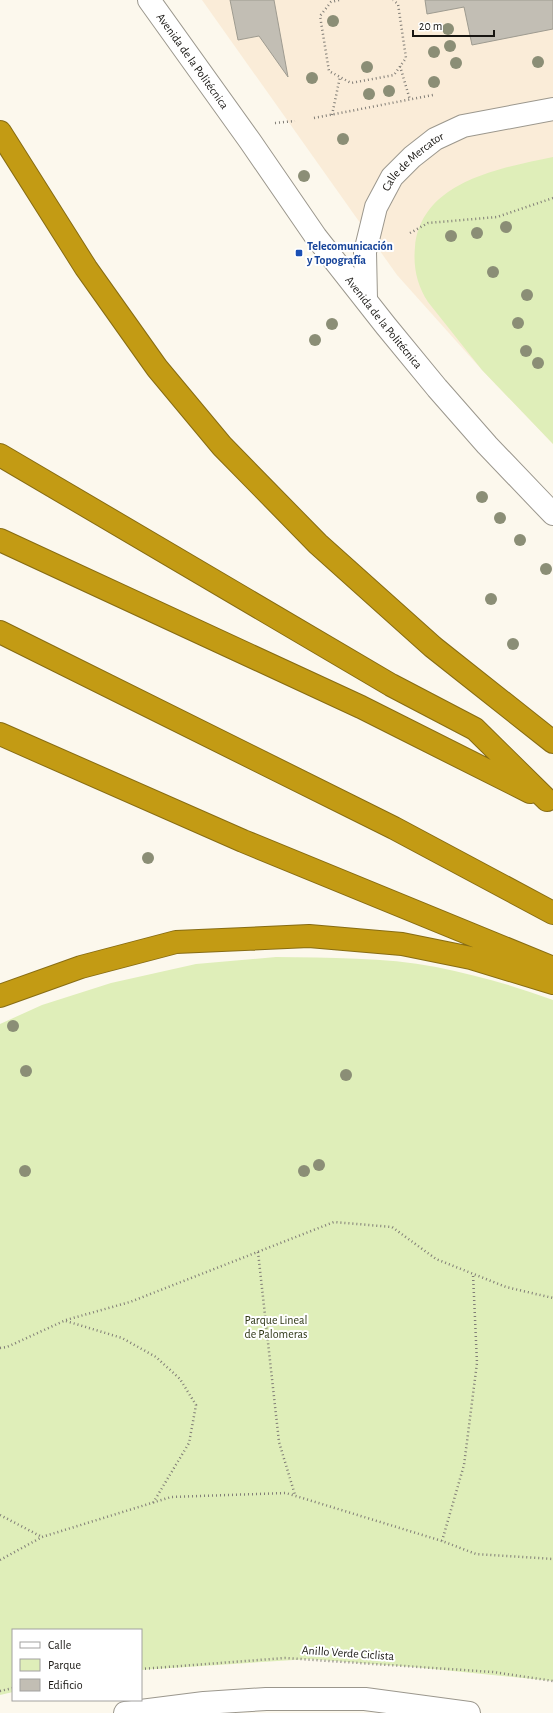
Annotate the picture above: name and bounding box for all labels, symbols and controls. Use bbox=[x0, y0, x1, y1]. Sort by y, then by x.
street label: Avenida de la Politécnica bbox=[154, 11, 231, 111]
scale bar bbox=[413, 12, 494, 38]
text: 20 m bbox=[419, 20, 442, 32]
street label: Calle de Mercator bbox=[380, 130, 446, 193]
place label: Telecomunicación y Topografía bbox=[306, 240, 393, 267]
marker: Telecomunicación y Topografía bbox=[294, 248, 304, 258]
street label: Avenida de la Politécnica bbox=[343, 274, 425, 371]
park label: Parque Lineal de Palomeras bbox=[244, 1314, 308, 1340]
legend bbox=[12, 1629, 142, 1701]
text: Calle bbox=[48, 1639, 71, 1651]
street label: Anillo Verde Ciclista bbox=[301, 1644, 395, 1662]
text: Parque bbox=[48, 1659, 81, 1671]
text: Edificio bbox=[48, 1679, 83, 1691]

